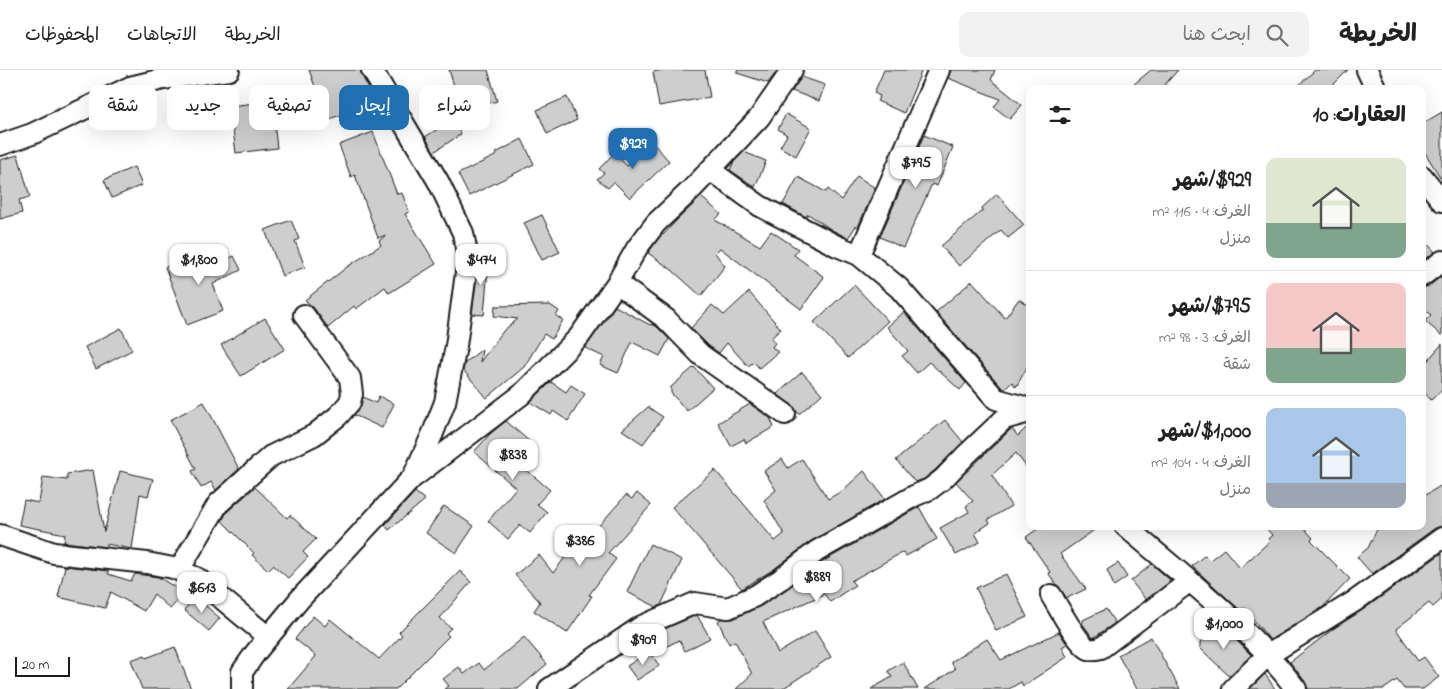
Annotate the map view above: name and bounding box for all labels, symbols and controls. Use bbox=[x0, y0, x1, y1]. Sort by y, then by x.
search box bbox=[959, 12, 1309, 57]
text: الخريطة bbox=[1339, 18, 1417, 53]
icon: search bbox=[1263, 21, 1291, 49]
text: ابحث هنا bbox=[1183, 22, 1251, 49]
text: المحفوظات bbox=[25, 23, 99, 49]
text: الاتجاهات bbox=[127, 23, 197, 49]
text: الخريطة bbox=[225, 23, 281, 49]
chip: شقة bbox=[89, 85, 157, 130]
chip: جديد bbox=[167, 85, 239, 130]
chip: تصفية bbox=[249, 85, 329, 130]
chip: إيجار bbox=[339, 85, 409, 130]
chip: شراء bbox=[419, 85, 490, 130]
icon: filters bbox=[1046, 101, 1074, 129]
text: العقارات: 10 bbox=[1313, 101, 1406, 131]
pin: $929 bbox=[603, 128, 663, 170]
text: $929 bbox=[619, 132, 647, 156]
pin: $795 bbox=[886, 146, 946, 189]
text: $795 bbox=[901, 151, 931, 175]
text: $929/شهر bbox=[1174, 166, 1251, 196]
icon: home bbox=[1306, 178, 1366, 238]
text: الغرف: 4 · 116 m² bbox=[1152, 200, 1251, 224]
text: منزل bbox=[1219, 227, 1251, 251]
pin: $1,800 bbox=[158, 244, 240, 286]
pin: $474 bbox=[451, 244, 511, 286]
text: $1,800 bbox=[180, 248, 218, 272]
text: $474 bbox=[466, 248, 496, 272]
text: $795/شهر bbox=[1170, 292, 1251, 322]
icon: home bbox=[1306, 303, 1366, 363]
text: الغرف: 3 · 98 m² bbox=[1159, 326, 1251, 350]
text: شقة bbox=[1223, 353, 1251, 377]
text: $1,000/شهر bbox=[1159, 417, 1251, 447]
icon: home bbox=[1306, 428, 1366, 488]
pin: $838 bbox=[483, 438, 543, 481]
text: $838 bbox=[499, 443, 527, 467]
text: الغرف: 4 · 104 m² bbox=[1151, 451, 1251, 475]
text: منزل bbox=[1219, 478, 1251, 502]
pin: $386 bbox=[550, 524, 610, 567]
text: $386 bbox=[565, 529, 595, 553]
pin: $889 bbox=[787, 560, 847, 603]
text: $889 bbox=[804, 565, 830, 589]
pin: $613 bbox=[172, 572, 232, 614]
text: $613 bbox=[188, 576, 216, 600]
pin: $1,000 bbox=[1183, 608, 1265, 650]
text: $1,000 bbox=[1205, 612, 1243, 636]
pin: $909 bbox=[613, 624, 673, 666]
text: $909 bbox=[630, 628, 656, 652]
scale bar bbox=[15, 654, 70, 677]
text: 20 m bbox=[22, 655, 49, 676]

